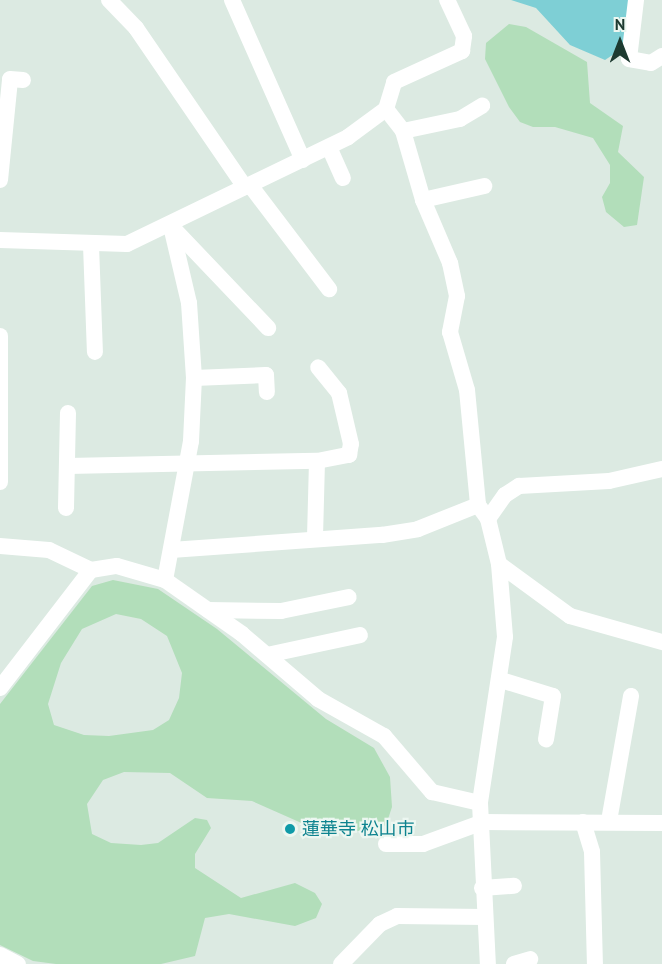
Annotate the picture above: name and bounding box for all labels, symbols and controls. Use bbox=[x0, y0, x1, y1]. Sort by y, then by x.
north arrow bbox=[590, 12, 650, 72]
text: N bbox=[615, 14, 625, 34]
place label: 蓮華寺 松山市 bbox=[302, 818, 415, 840]
marker: 蓮華寺 松山市 bbox=[283, 822, 297, 836]

